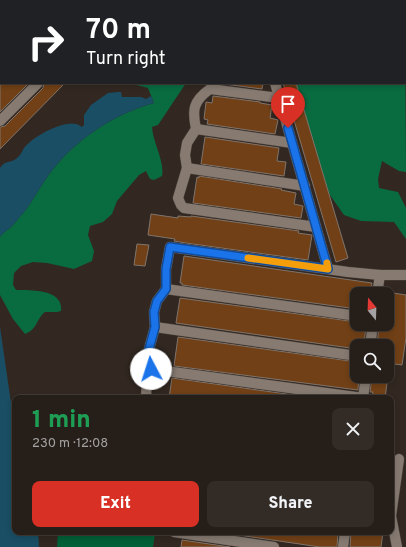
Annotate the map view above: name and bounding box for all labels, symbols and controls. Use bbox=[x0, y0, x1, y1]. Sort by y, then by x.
text: 70 m bbox=[86, 13, 151, 49]
icon: right bbox=[20, 16, 72, 68]
text: Turn right bbox=[86, 48, 166, 71]
pin bbox=[271, 87, 305, 128]
icon: arrive bbox=[277, 93, 299, 115]
north arrow bbox=[350, 287, 394, 331]
map controls bbox=[350, 287, 394, 383]
button: search bbox=[350, 339, 394, 383]
position arrow bbox=[130, 348, 172, 390]
text: 1 min bbox=[32, 406, 91, 436]
button: close bbox=[332, 408, 374, 450]
text: 230 m · 12:08 bbox=[32, 436, 108, 452]
button: Exit bbox=[32, 481, 199, 527]
button: Share bbox=[207, 481, 374, 527]

